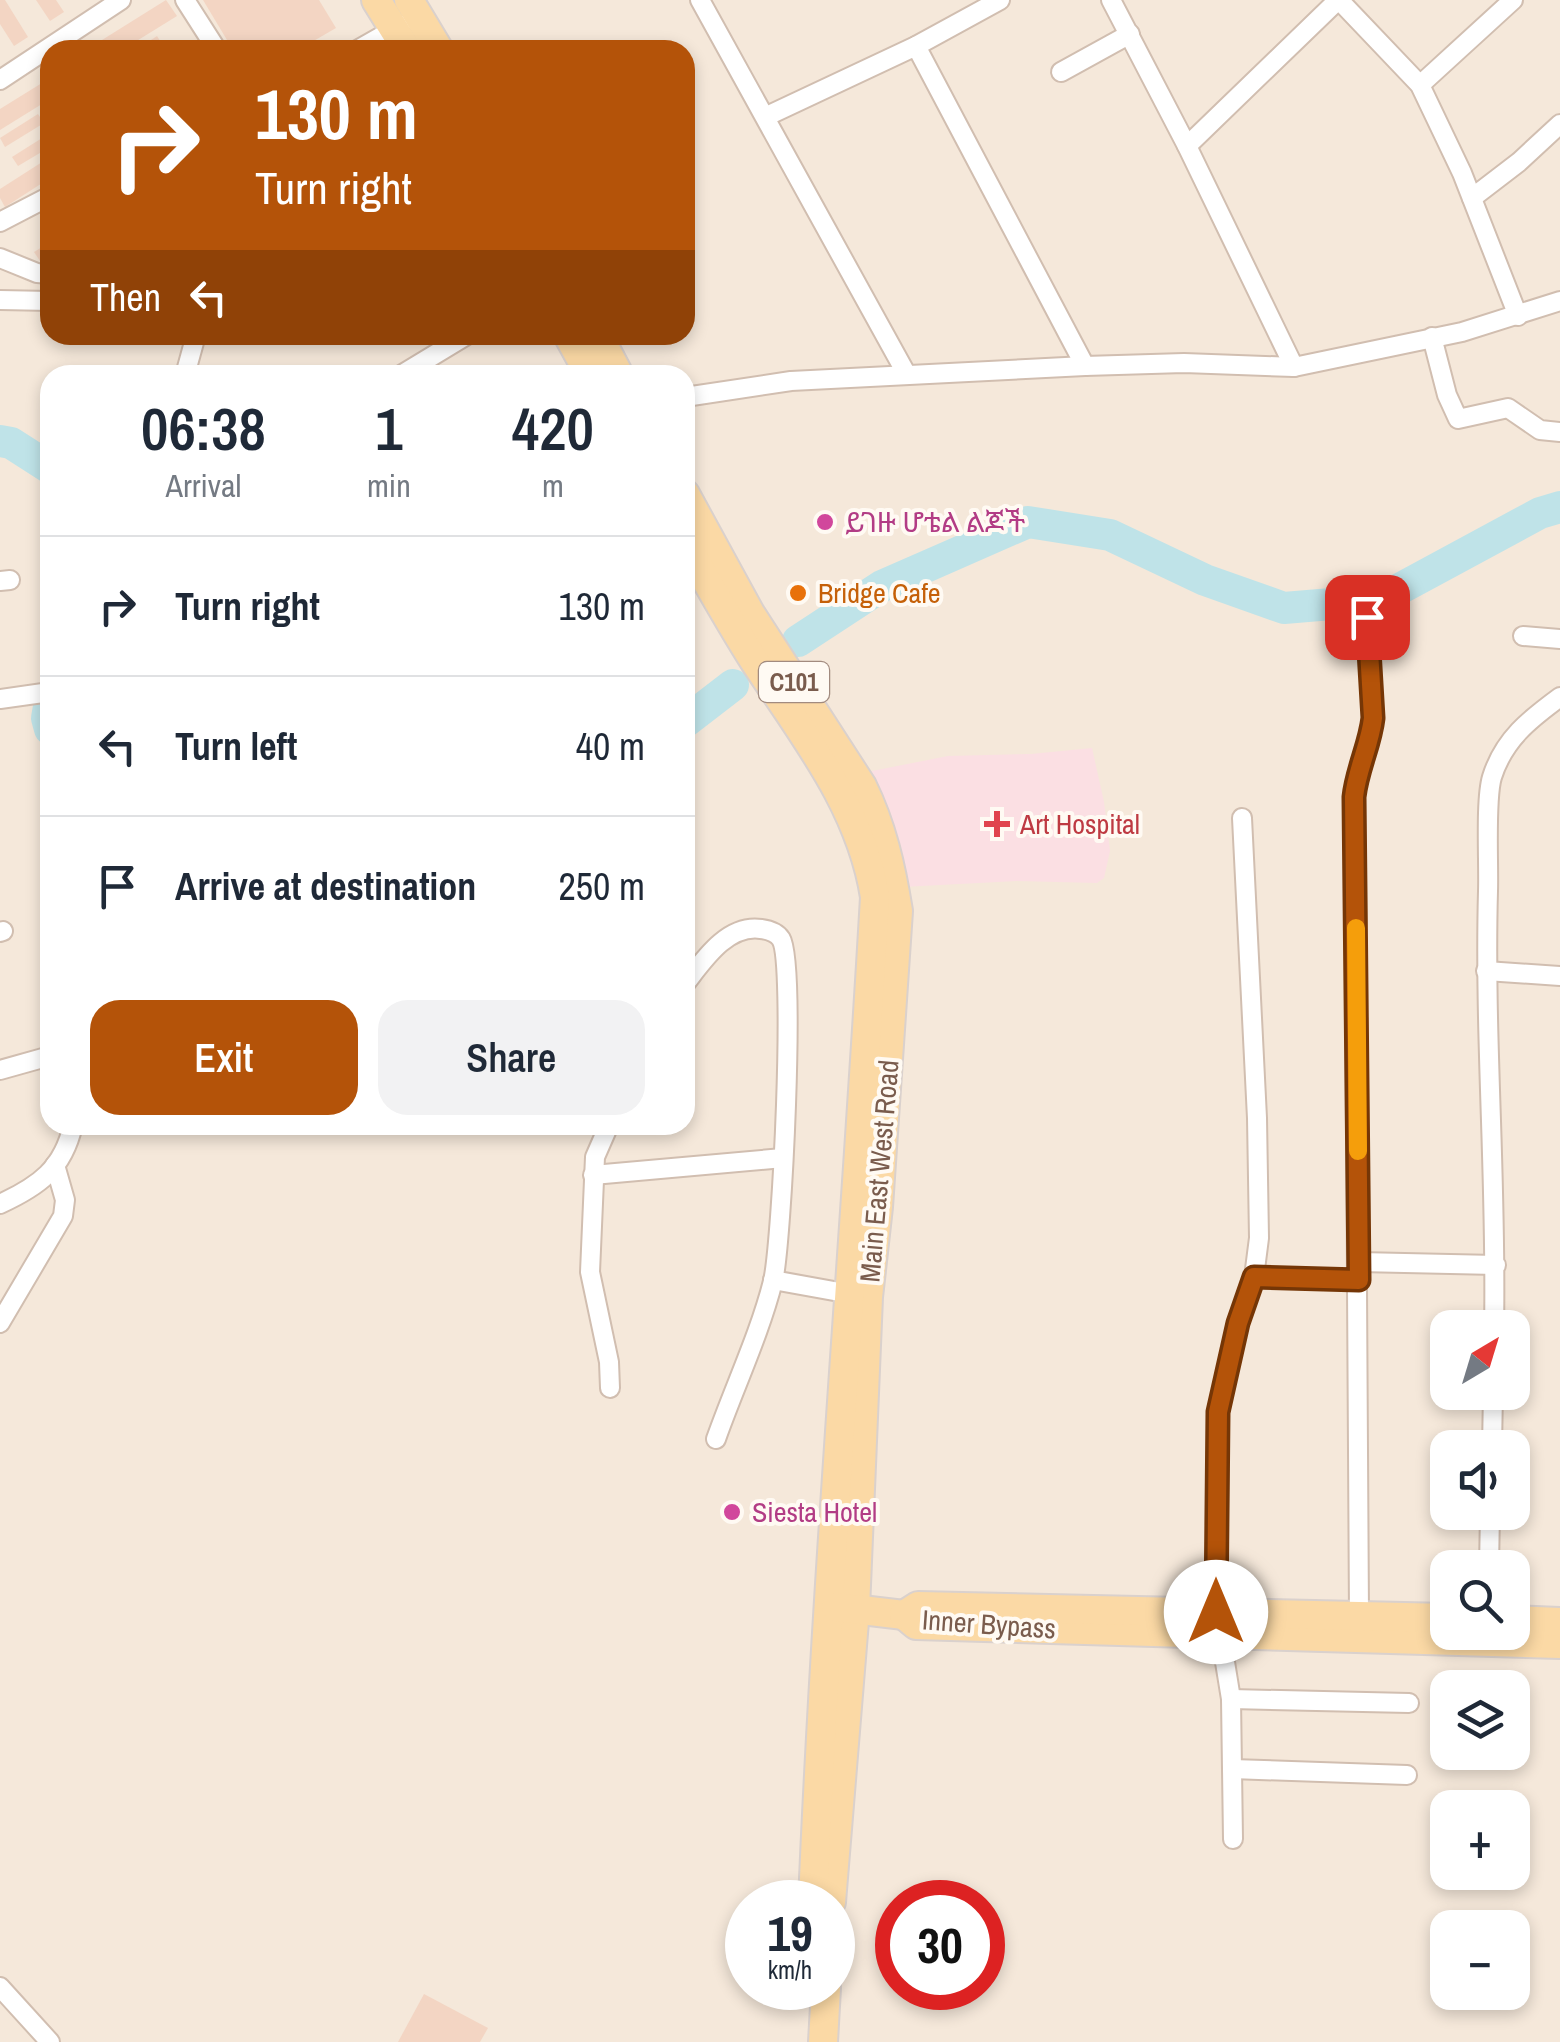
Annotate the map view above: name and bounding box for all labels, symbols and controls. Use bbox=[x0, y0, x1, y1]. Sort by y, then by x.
text: 130 m bbox=[255, 67, 418, 161]
icon: right bbox=[90, 80, 220, 210]
text: Turn right bbox=[255, 157, 412, 218]
icon: left bbox=[181, 270, 236, 325]
text: Then bbox=[90, 272, 161, 323]
text: 06:38 bbox=[141, 388, 266, 469]
text: 1 bbox=[375, 388, 403, 469]
text: 420 bbox=[512, 388, 594, 469]
text: Arrival bbox=[166, 464, 241, 507]
text: min bbox=[367, 464, 411, 507]
text: m bbox=[542, 464, 564, 507]
place label: ይገዙ ሆቴል ልጆች bbox=[845, 503, 1026, 541]
marker: ይገዙ ሆቴል ልጆች bbox=[814, 511, 836, 533]
place label: Bridge Cafe bbox=[818, 574, 941, 612]
pin bbox=[1325, 575, 1410, 660]
icon: right bbox=[90, 579, 145, 634]
text: Turn right bbox=[175, 581, 320, 632]
text: 130 m bbox=[558, 581, 645, 632]
marker: Bridge Cafe bbox=[787, 582, 809, 604]
icon: arrive bbox=[1340, 590, 1395, 645]
road number: C101 bbox=[759, 662, 829, 702]
icon: left bbox=[90, 719, 145, 774]
text: Turn left bbox=[175, 721, 297, 772]
text: 40 m bbox=[576, 721, 645, 772]
place label: Art Hospital bbox=[1019, 805, 1140, 843]
marker: Art Hospital bbox=[984, 811, 1010, 837]
icon: arrive bbox=[90, 859, 145, 914]
text: Arrive at destination bbox=[175, 861, 476, 912]
text: 250 m bbox=[558, 861, 645, 912]
button: Exit bbox=[90, 1000, 358, 1115]
button: Share bbox=[378, 1000, 645, 1115]
street label: Main East West Road bbox=[850, 1058, 908, 1284]
north arrow bbox=[1430, 1310, 1530, 1410]
map controls bbox=[1430, 1310, 1530, 2010]
button: sound bbox=[1430, 1430, 1530, 1530]
place label: Siesta Hotel bbox=[752, 1493, 877, 1531]
marker: Siesta Hotel bbox=[721, 1501, 743, 1523]
button: search bbox=[1430, 1550, 1530, 1650]
position arrow bbox=[1164, 1560, 1268, 1664]
street label: Inner Bypass bbox=[921, 1600, 1057, 1648]
button: layers bbox=[1430, 1670, 1530, 1770]
button: + bbox=[1430, 1790, 1530, 1890]
speed limit sign: 30 bbox=[875, 1880, 1005, 2010]
text: 19 bbox=[767, 1899, 813, 1967]
button: − bbox=[1430, 1910, 1530, 2010]
text: km/h bbox=[768, 1953, 812, 1987]

